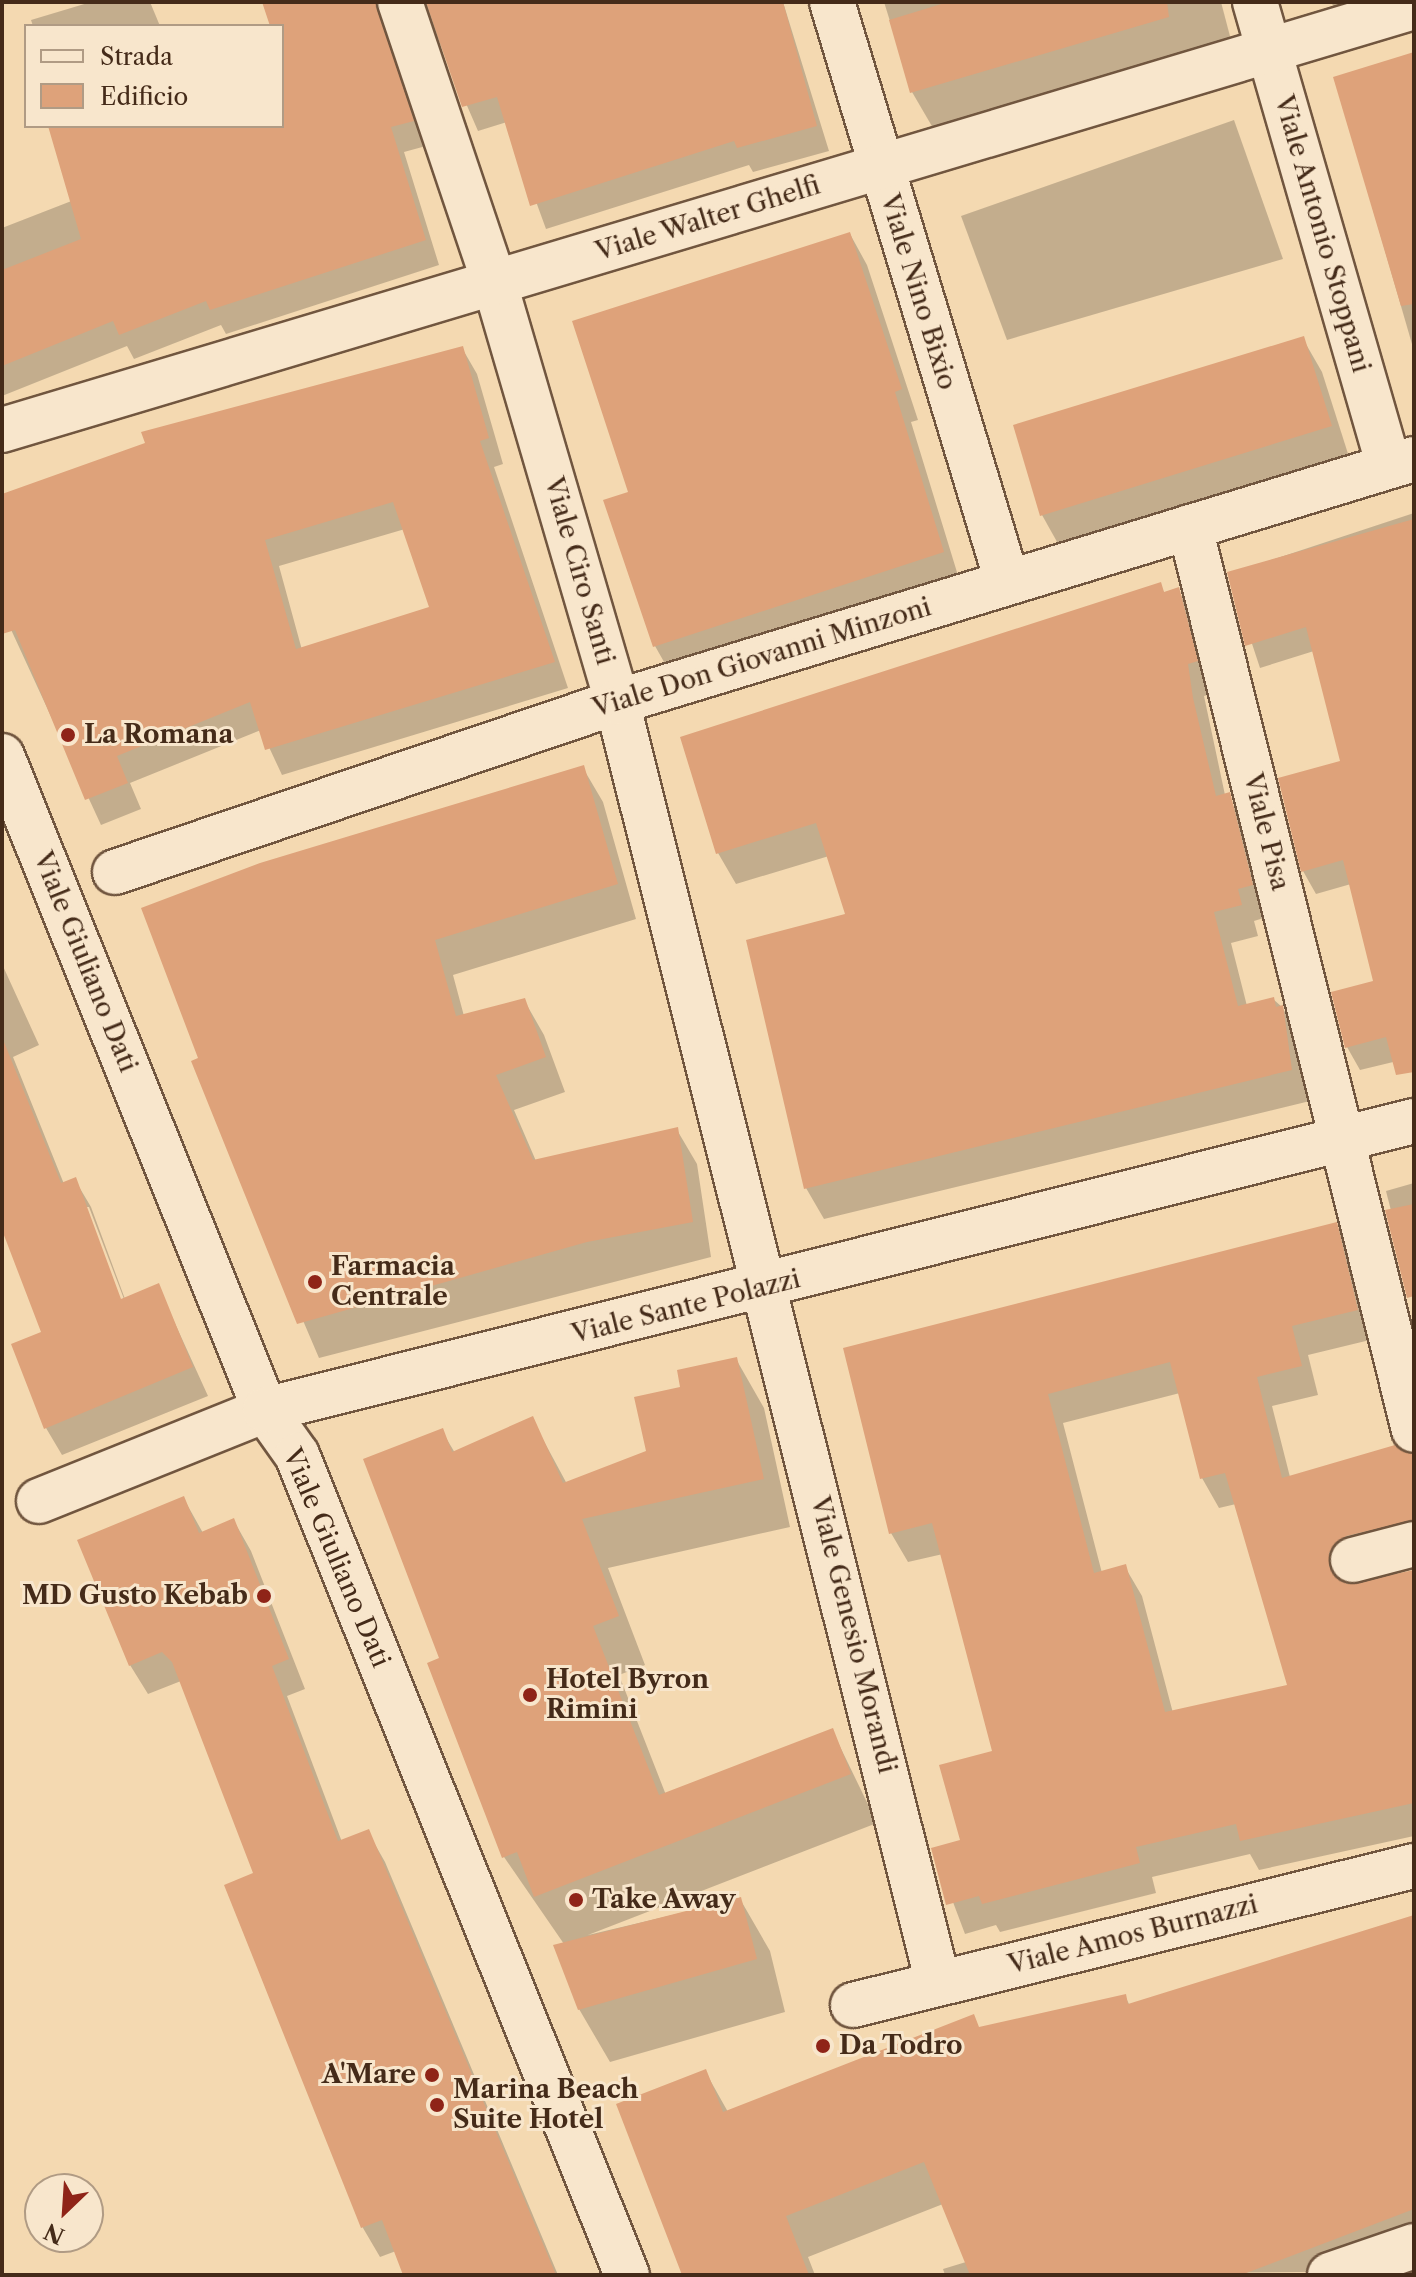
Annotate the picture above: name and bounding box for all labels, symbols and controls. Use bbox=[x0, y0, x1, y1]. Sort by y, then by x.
legend bbox=[24, 24, 284, 128]
text: Strada bbox=[100, 42, 173, 71]
text: Edificio bbox=[100, 82, 188, 111]
street label: Viale Antonio Stoppani bbox=[1267, 91, 1377, 377]
street label: Viale Walter Ghelfi bbox=[591, 170, 825, 268]
street label: Viale Nino Bixio bbox=[873, 190, 963, 394]
street label: Viale Ciro Santi bbox=[537, 474, 621, 668]
street label: Viale Don Giovanni Minzoni bbox=[589, 592, 935, 724]
place label: La Romana bbox=[84, 719, 234, 751]
marker: La Romana bbox=[59, 726, 77, 744]
street label: Viale Pisa bbox=[1236, 770, 1296, 894]
street label: Viale Giuliano Dati bbox=[27, 847, 143, 1077]
place label: Farmacia Centrale bbox=[331, 1251, 455, 1312]
street label: Viale Sante Polazzi bbox=[569, 1264, 803, 1350]
marker: Farmacia Centrale bbox=[306, 1273, 324, 1291]
street label: Viale Giuliano Dati bbox=[276, 1444, 396, 1672]
street label: Viale Genesio Morandi bbox=[803, 1493, 903, 1777]
place label: MD Gusto Kebab bbox=[22, 1580, 248, 1612]
marker: MD Gusto Kebab bbox=[255, 1587, 273, 1605]
place label: Hotel Byron Rimini bbox=[546, 1664, 709, 1726]
marker: Hotel Byron Rimini bbox=[521, 1686, 539, 1704]
place label: Take Away bbox=[592, 1884, 736, 1916]
street label: Viale Amos Burnazzi bbox=[1005, 1889, 1261, 1981]
marker: Take Away bbox=[567, 1891, 585, 1909]
place label: Da Todro bbox=[839, 2030, 964, 2062]
marker: Da Todro bbox=[814, 2037, 832, 2055]
place label: A'Mare bbox=[322, 2059, 416, 2091]
marker: A'Mare bbox=[423, 2066, 441, 2084]
place label: Marina Beach Suite Hotel bbox=[453, 2074, 639, 2136]
marker: Marina Beach Suite Hotel bbox=[428, 2096, 446, 2114]
north arrow bbox=[24, 2173, 104, 2253]
text: N bbox=[40, 2217, 69, 2250]

